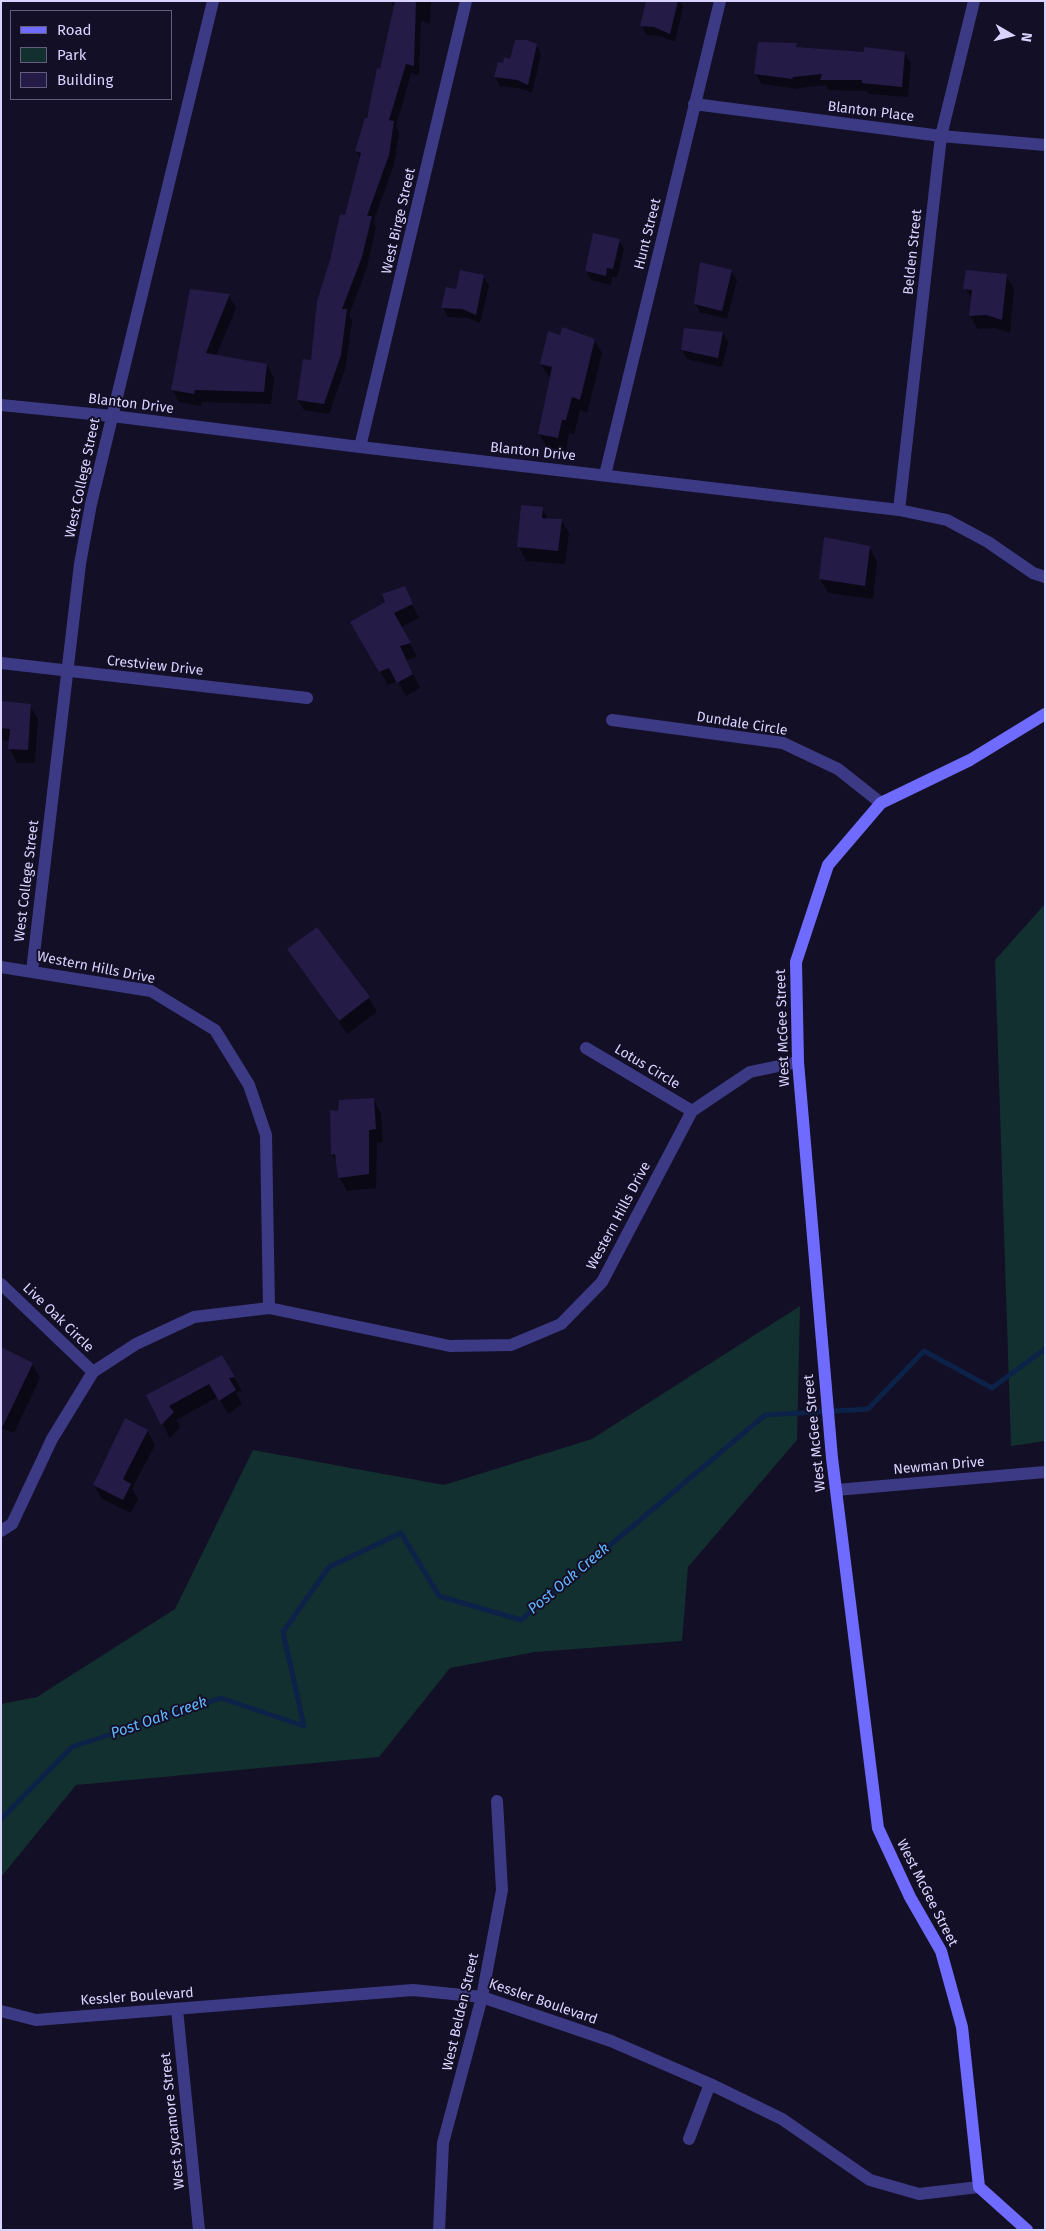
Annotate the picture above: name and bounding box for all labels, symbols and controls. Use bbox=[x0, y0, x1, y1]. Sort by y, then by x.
legend bbox=[10, 10, 172, 100]
north arrow bbox=[986, 10, 1036, 60]
text: Road bbox=[57, 21, 92, 39]
text: N bbox=[1017, 31, 1035, 43]
text: Park bbox=[57, 46, 87, 64]
text: Building bbox=[57, 71, 113, 89]
street label: Blanton Place bbox=[827, 98, 915, 126]
street label: West Birge Street bbox=[379, 166, 419, 276]
street label: Hunt Street bbox=[631, 197, 665, 271]
street label: Belden Street bbox=[900, 208, 926, 296]
street label: Blanton Drive bbox=[87, 390, 175, 418]
street label: West College Street bbox=[62, 416, 104, 540]
street label: Blanton Drive bbox=[489, 439, 577, 465]
street label: Crestview Drive bbox=[106, 653, 204, 679]
street label: Dundale Circle bbox=[695, 709, 789, 739]
street label: West College Street bbox=[11, 819, 43, 943]
street label: Western Hills Drive bbox=[35, 948, 157, 988]
street label: West McGee Street bbox=[773, 969, 793, 1087]
street label: Lotus Circle bbox=[611, 1041, 683, 1093]
street label: Western Hills Drive bbox=[583, 1159, 655, 1273]
street label: Live Oak Circle bbox=[19, 1280, 97, 1356]
street label: West McGee Street bbox=[800, 1374, 830, 1492]
street label: Newman Drive bbox=[893, 1454, 985, 1478]
water label: Post Oak Creek bbox=[525, 1540, 613, 1618]
water label: Post Oak Creek bbox=[108, 1693, 210, 1743]
street label: West McGee Street bbox=[893, 1837, 961, 1949]
street label: West Belden Street bbox=[439, 1951, 483, 2073]
street label: Kessler Boulevard bbox=[487, 1976, 599, 2028]
street label: Kessler Boulevard bbox=[80, 1985, 194, 2009]
street label: West Sycamore Street bbox=[157, 2052, 189, 2190]

